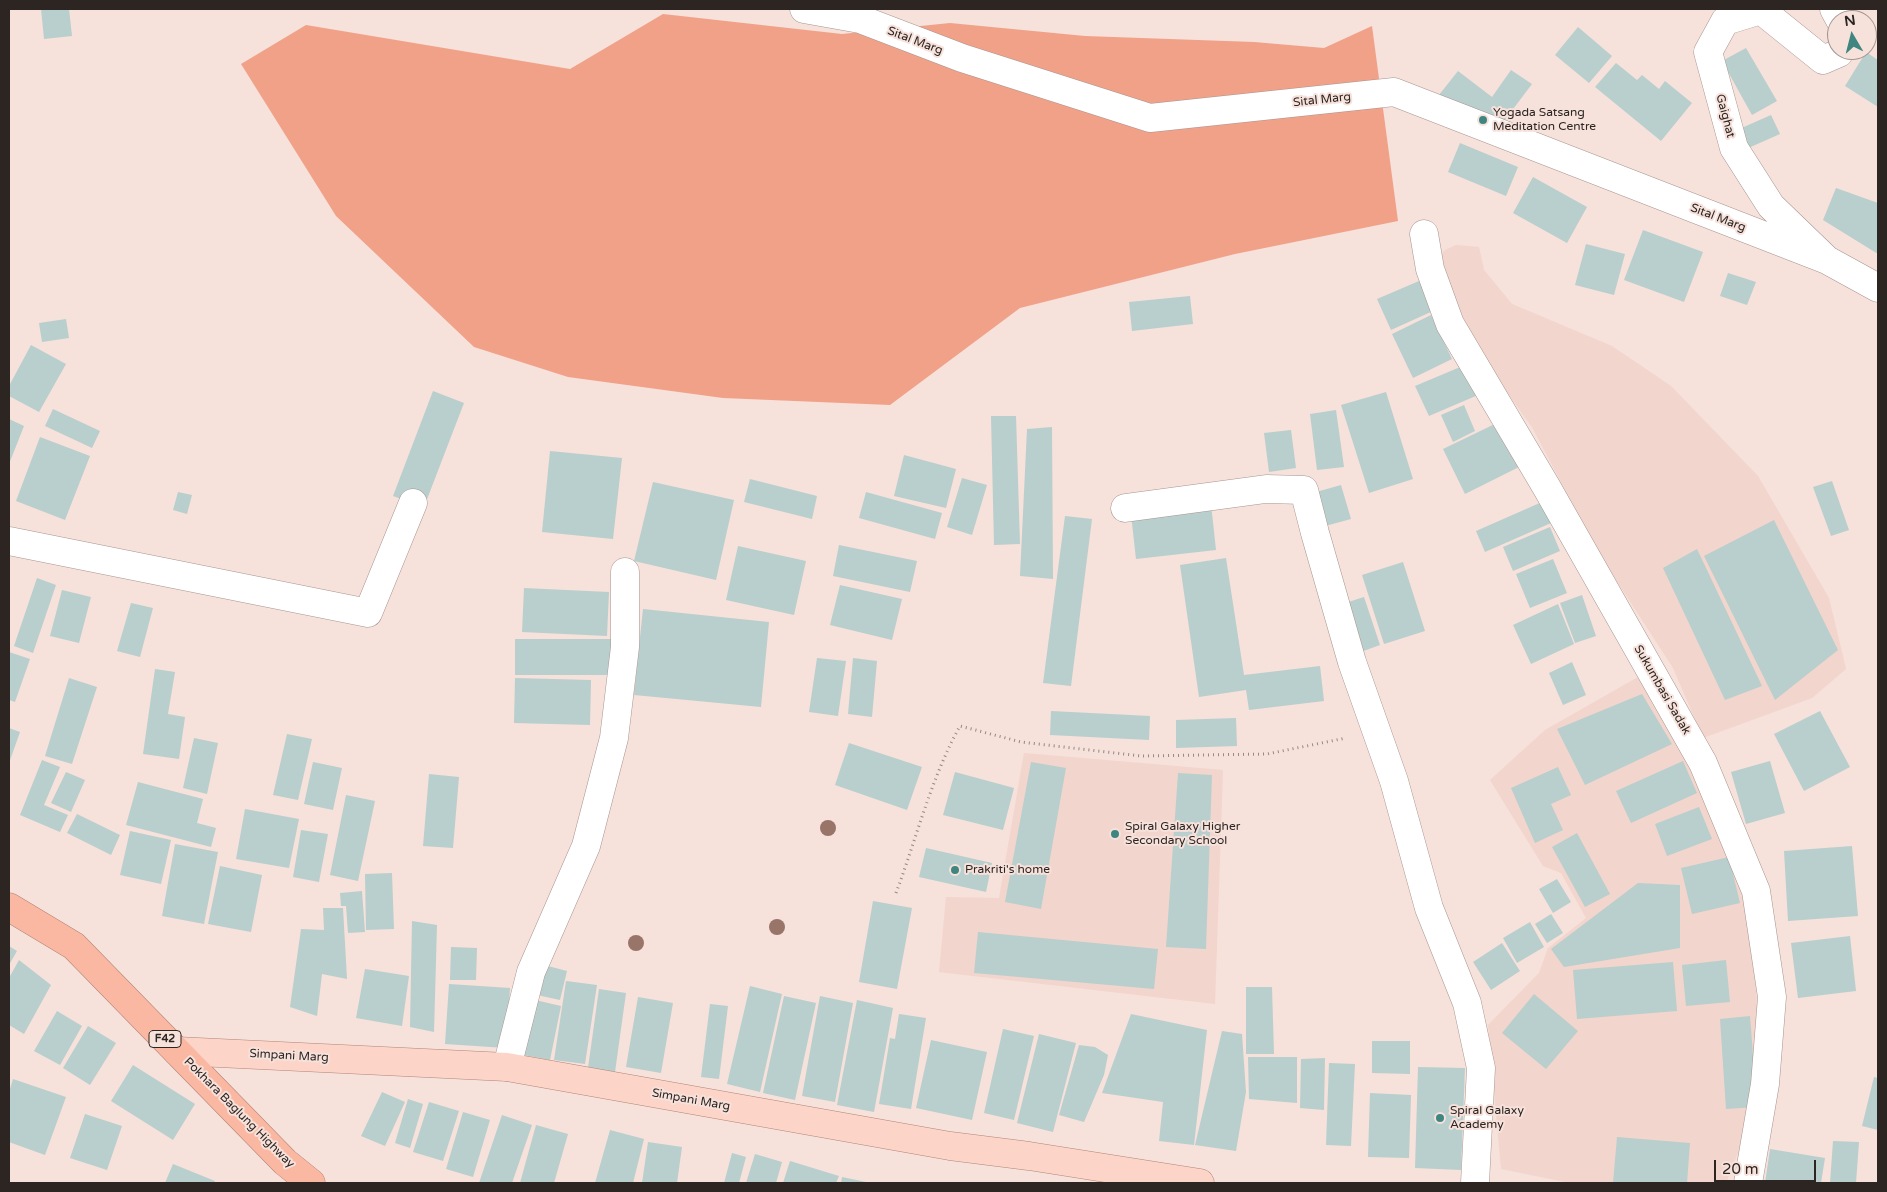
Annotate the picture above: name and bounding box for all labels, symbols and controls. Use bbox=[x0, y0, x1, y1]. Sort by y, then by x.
north arrow bbox=[1827, 10, 1877, 60]
text: N bbox=[1843, 11, 1857, 30]
street label: Sital Marg bbox=[885, 24, 945, 58]
street label: Sital Marg bbox=[1292, 90, 1352, 110]
street label: Gaighat bbox=[1712, 92, 1738, 140]
place label: Yogada Satsang Meditation Centre bbox=[1493, 106, 1596, 134]
marker: Yogada Satsang Meditation Centre bbox=[1477, 114, 1489, 126]
street label: Sital Marg bbox=[1688, 201, 1748, 235]
street label: Sukumbasi Sadak bbox=[1631, 643, 1693, 737]
place label: Spiral Galaxy Higher Secondary School bbox=[1125, 820, 1240, 848]
marker: Spiral Galaxy Higher Secondary School bbox=[1109, 828, 1121, 840]
place label: Prakriti's home bbox=[965, 863, 1050, 877]
marker: Prakriti's home bbox=[949, 864, 961, 876]
road number: F42 bbox=[149, 1030, 181, 1048]
street label: Simpani Marg bbox=[249, 1047, 329, 1065]
street label: Pokhara Baglung Highway bbox=[181, 1055, 297, 1171]
street label: Simpani Marg bbox=[651, 1086, 731, 1114]
place label: Spiral Galaxy Academy bbox=[1450, 1104, 1524, 1132]
marker: Spiral Galaxy Academy bbox=[1434, 1112, 1446, 1124]
scale bar bbox=[1717, 1150, 1820, 1182]
text: 20 m bbox=[1722, 1160, 1759, 1178]

